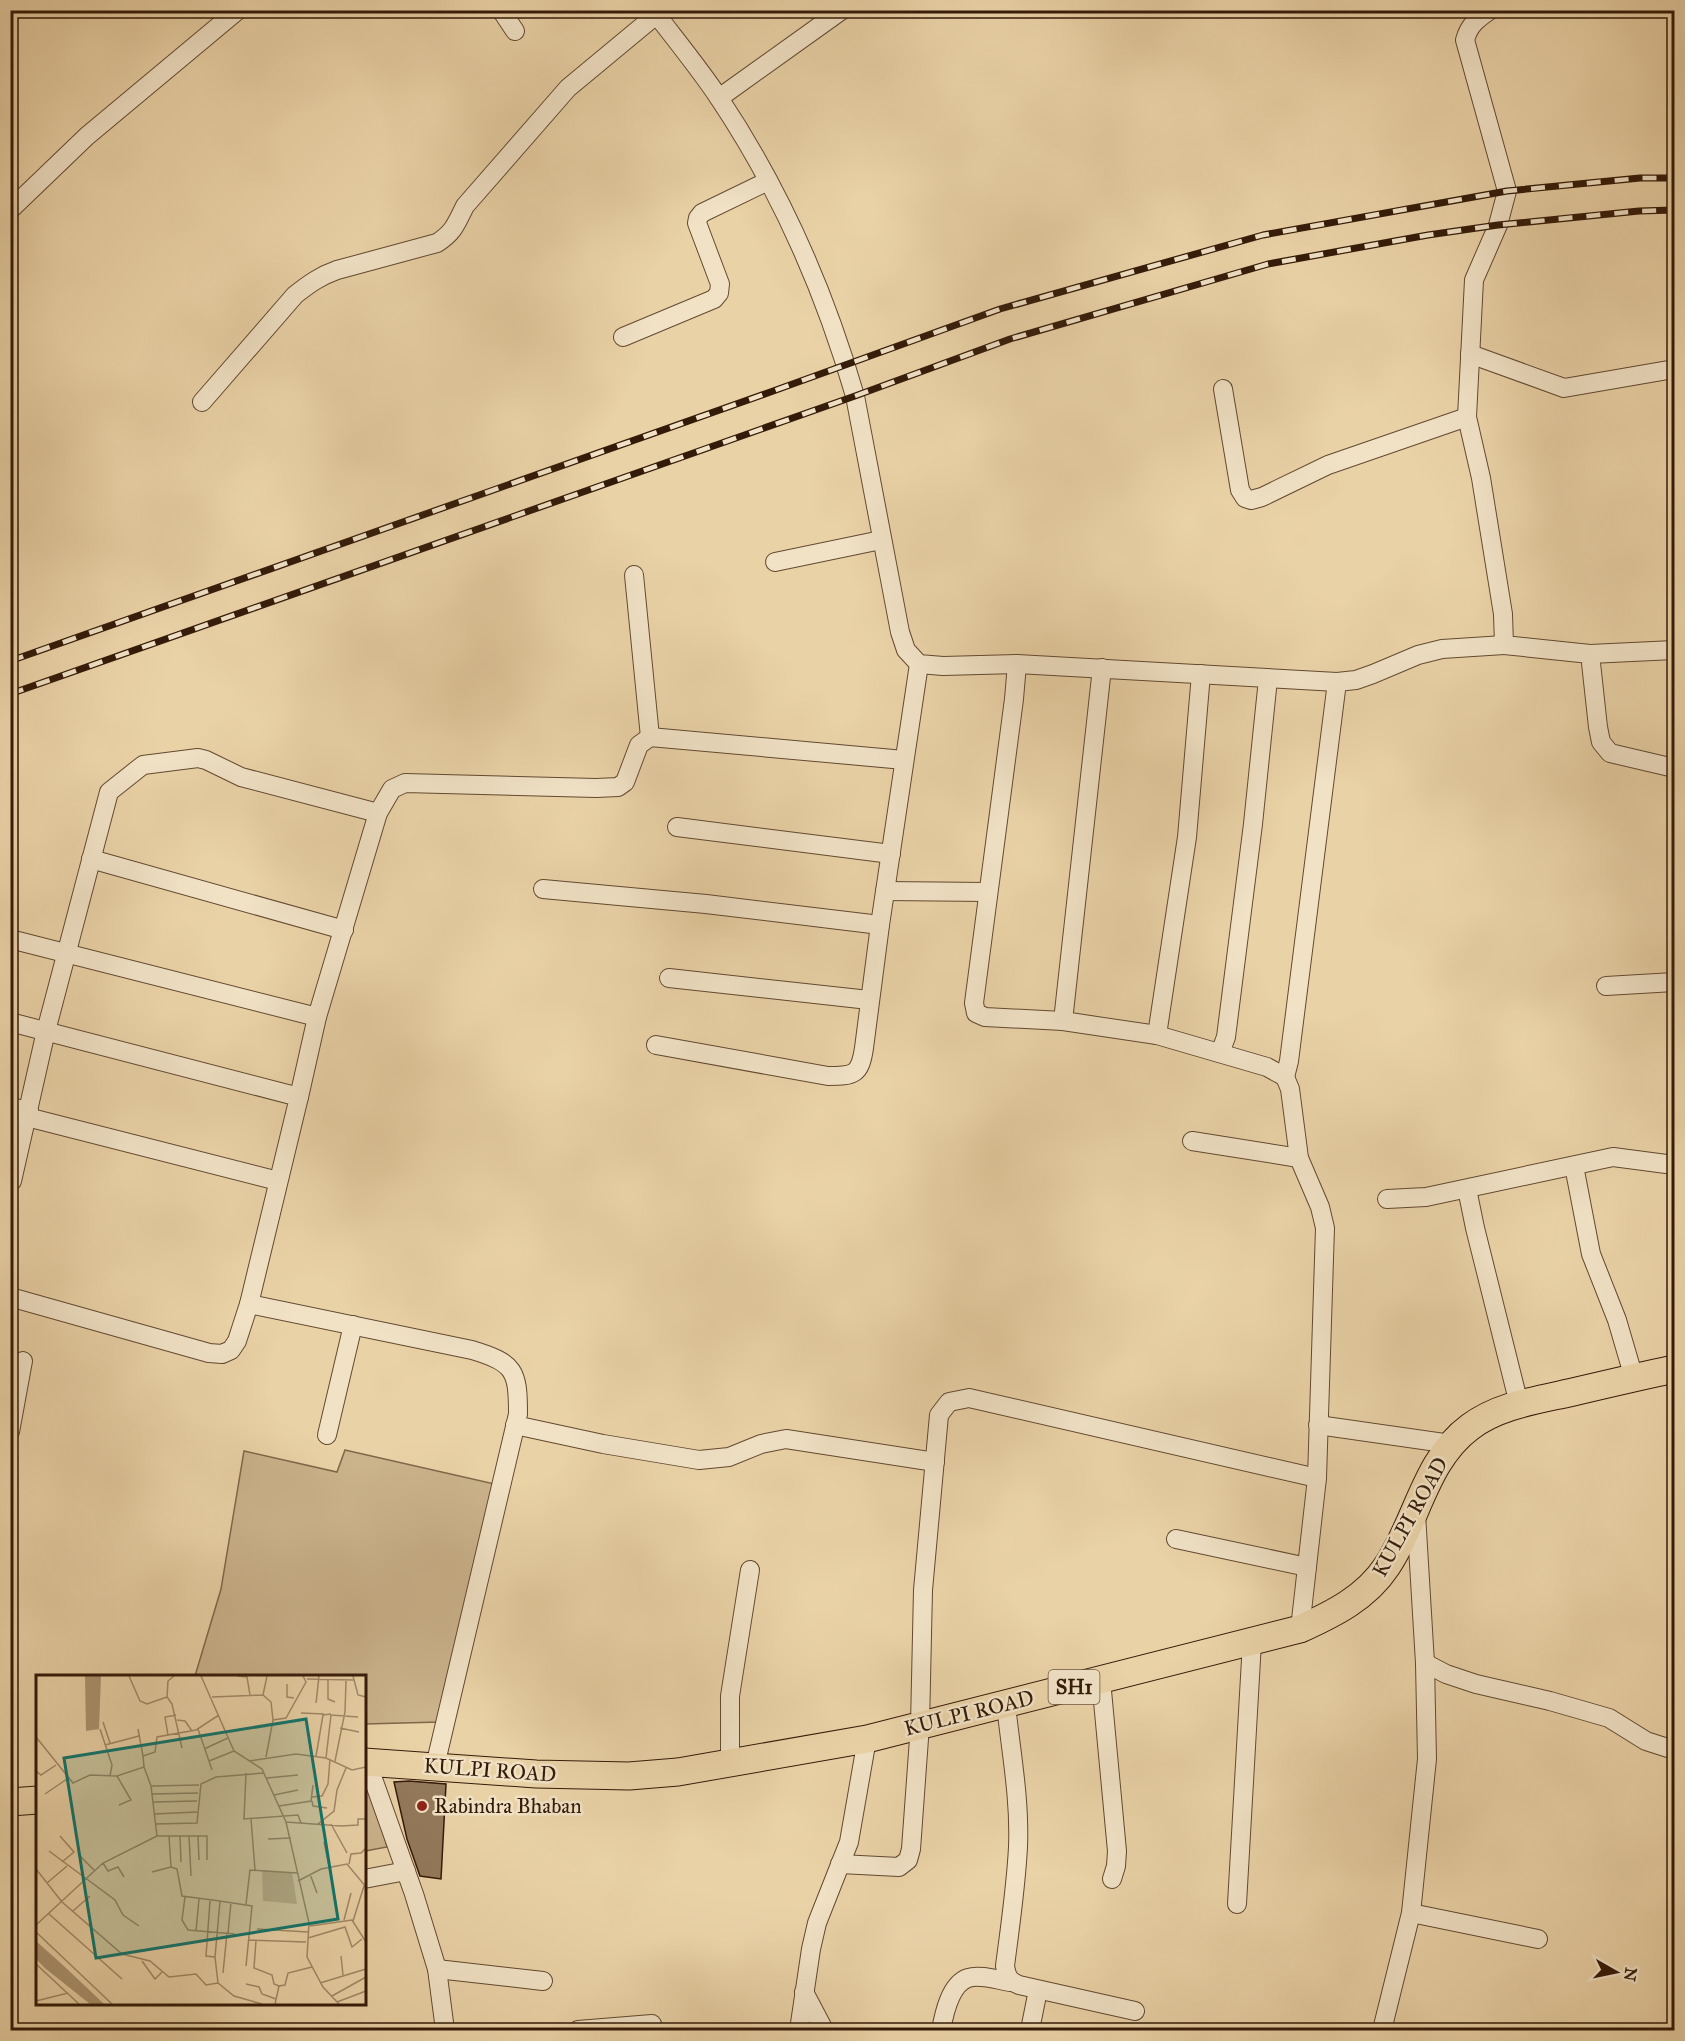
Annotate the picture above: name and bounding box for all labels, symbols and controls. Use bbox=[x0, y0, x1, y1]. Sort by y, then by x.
street label: KULPI ROAD bbox=[1366, 1453, 1454, 1581]
road number: SH1 bbox=[1048, 1670, 1100, 1704]
inset map bbox=[36, 1675, 366, 2005]
street label: KULPI ROAD bbox=[901, 1684, 1037, 1742]
street label: KULPI ROAD bbox=[423, 1752, 557, 1788]
place label: Rabindra Bhaban bbox=[434, 1793, 582, 1819]
marker: Rabindra Bhaban bbox=[415, 1799, 429, 1813]
north arrow bbox=[1586, 1942, 1646, 2002]
text: N bbox=[1620, 1966, 1641, 1983]

